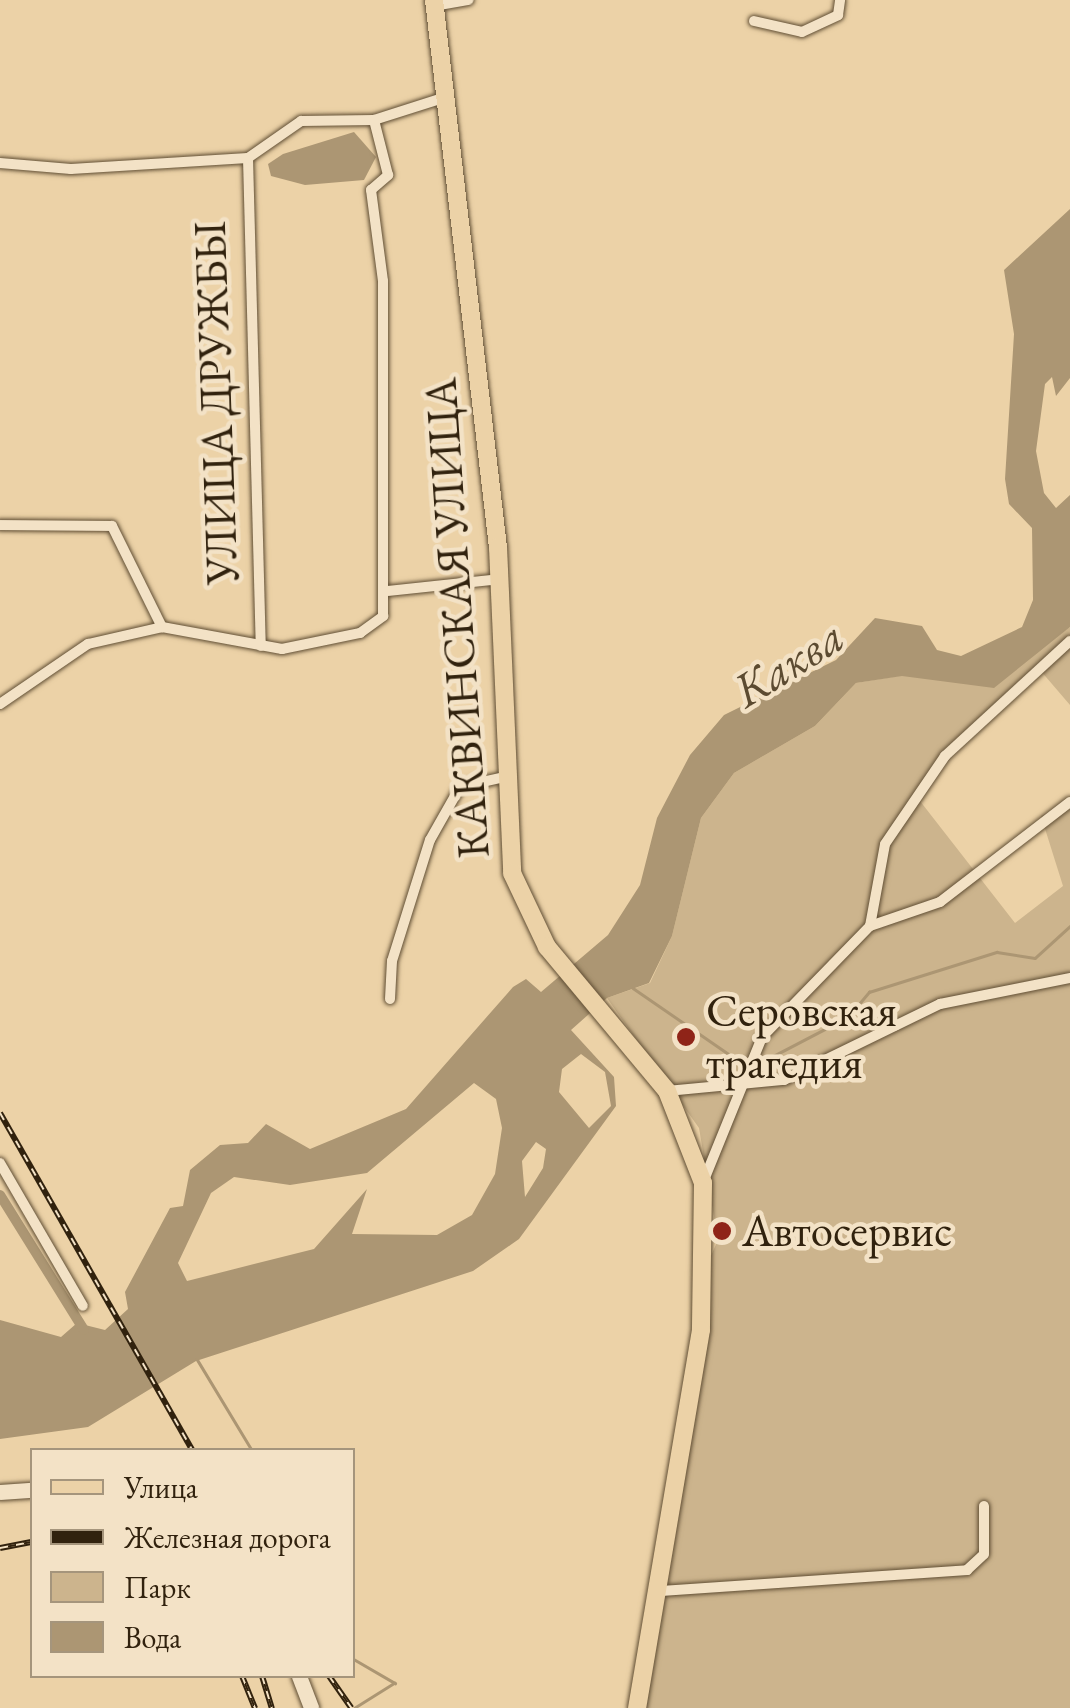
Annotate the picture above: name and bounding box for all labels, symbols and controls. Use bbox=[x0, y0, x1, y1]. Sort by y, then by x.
street label: УЛИЦА ДРУЖБЫ bbox=[183, 220, 249, 586]
street label: КАКВИНСКАЯ УЛИЦА bbox=[413, 376, 501, 860]
water label: Каква bbox=[722, 607, 854, 719]
place label: Серовская трагедия bbox=[706, 984, 897, 1090]
marker: Серовская трагедия bbox=[675, 1026, 697, 1048]
place label: Автосервис bbox=[742, 1204, 952, 1258]
marker: Автосервис bbox=[711, 1220, 733, 1242]
legend bbox=[30, 1448, 355, 1678]
text: Улица bbox=[124, 1468, 198, 1507]
text: Железная дорога bbox=[124, 1518, 331, 1557]
text: Парк bbox=[124, 1568, 191, 1607]
text: Вода bbox=[124, 1618, 181, 1657]

